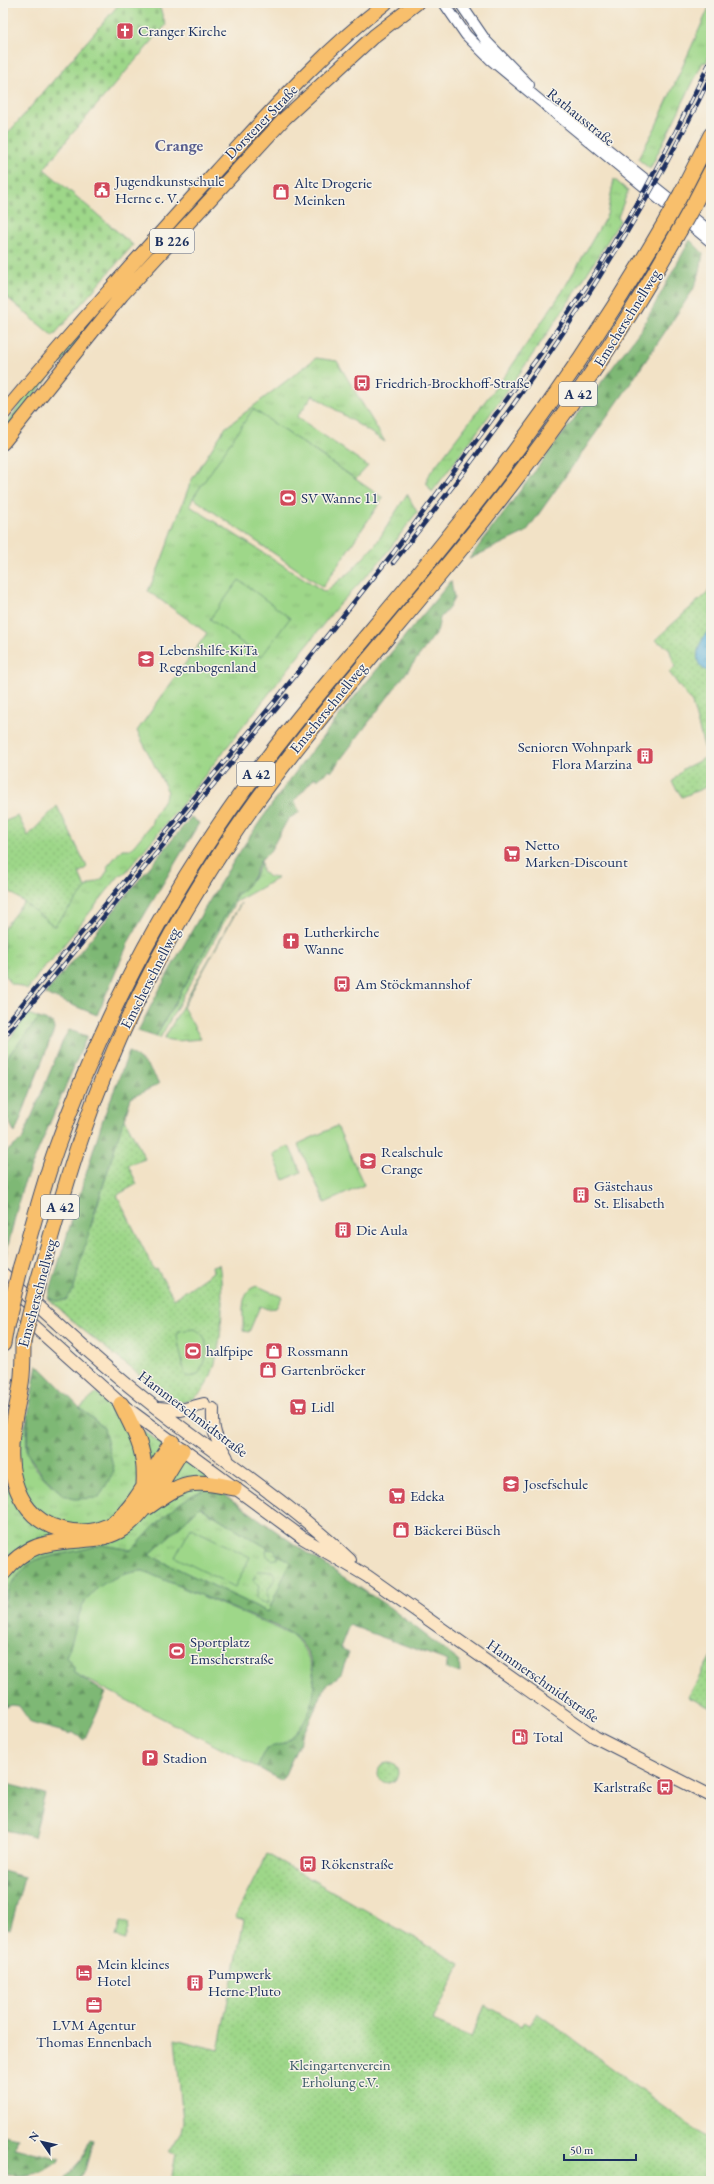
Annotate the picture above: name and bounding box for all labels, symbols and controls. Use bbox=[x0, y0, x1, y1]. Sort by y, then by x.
church icon: Cranger Kirche bbox=[115, 21, 135, 41]
place label: Cranger Kirche bbox=[138, 21, 227, 40]
street label: Dorstener Straße bbox=[220, 80, 301, 163]
street label: Rathausstraße bbox=[544, 83, 619, 150]
district label: Crange bbox=[155, 135, 204, 156]
place label: Jugendkunstschule Herne e. V. bbox=[113, 171, 224, 207]
place label: Alte Drogerie Meinken bbox=[293, 173, 372, 209]
public building icon: Jugendkunstschule Herne e. V. bbox=[92, 180, 112, 200]
shop icon: Alte Drogerie Meinken bbox=[271, 182, 291, 202]
road number: B 226 bbox=[150, 229, 194, 253]
street label: Emscherschnellweg bbox=[589, 265, 664, 370]
bus stop icon: Friedrich-Brockhoff-Straße bbox=[352, 373, 372, 393]
place label: Friedrich-Brockhoff-Straße bbox=[375, 373, 530, 392]
road number: A 42 bbox=[559, 382, 597, 406]
sports icon: SV Wanne 11 bbox=[278, 488, 298, 508]
place label: SV Wanne 11 bbox=[301, 488, 378, 507]
place label: Lebenshilfe-KiTa Regenbogenland bbox=[159, 640, 258, 676]
school or university icon: Lebenshilfe-KiTa Regenbogenland bbox=[136, 649, 156, 669]
street label: Emscherschnellweg bbox=[285, 658, 370, 757]
place label: Senioren Wohnpark Flora Marzina bbox=[518, 737, 633, 773]
building icon: Senioren Wohnpark Flora Marzina bbox=[635, 746, 655, 766]
road number: A 42 bbox=[237, 762, 275, 786]
place label: Netto Marken-Discount bbox=[525, 835, 628, 871]
supermarket icon: Netto Marken-Discount bbox=[502, 844, 522, 864]
place label: Lutherkirche Wanne bbox=[304, 922, 380, 958]
street label: Emscherschnellweg bbox=[116, 923, 184, 1032]
church icon: Lutherkirche Wanne bbox=[281, 931, 301, 951]
bus stop icon: Am Stöckmannshof bbox=[332, 974, 352, 994]
place label: Am Stöckmannshof bbox=[354, 974, 473, 993]
place label: Realschule Crange bbox=[381, 1142, 443, 1178]
school or university icon: Realschule Crange bbox=[358, 1151, 378, 1171]
place label: Gästehaus St. Elisabeth bbox=[594, 1176, 665, 1212]
building icon: Gästehaus St. Elisabeth bbox=[571, 1185, 591, 1205]
road number: A 42 bbox=[41, 1195, 79, 1219]
building icon: Die Aula bbox=[333, 1220, 353, 1240]
place label: Die Aula bbox=[356, 1220, 408, 1239]
street label: Emscherschnellweg bbox=[13, 1236, 60, 1349]
sports icon: halfpipe bbox=[183, 1341, 203, 1361]
place label: halfpipe bbox=[206, 1341, 253, 1360]
shop icon: Rossmann bbox=[264, 1341, 284, 1361]
place label: Rossmann bbox=[287, 1341, 348, 1360]
shop icon: Gartenbröcker bbox=[258, 1360, 278, 1380]
place label: Gartenbröcker bbox=[281, 1360, 366, 1379]
street label: Hammerschmidtstraße bbox=[135, 1366, 252, 1461]
supermarket icon: Lidl bbox=[288, 1397, 308, 1417]
place label: Lidl bbox=[311, 1397, 335, 1416]
school or university icon: Josefschule bbox=[501, 1474, 521, 1494]
place label: Josefschule bbox=[522, 1474, 588, 1493]
supermarket icon: Edeka bbox=[387, 1486, 407, 1506]
place label: Edeka bbox=[410, 1486, 445, 1505]
shop icon: Bäckerei Büsch bbox=[391, 1520, 411, 1540]
place label: Bäckerei Büsch bbox=[414, 1520, 501, 1539]
place label: Sportplatz Emscherstraße bbox=[190, 1632, 274, 1668]
street label: Hammerschmidtstraße bbox=[484, 1635, 603, 1726]
sports icon: Sportplatz Emscherstraße bbox=[167, 1641, 187, 1661]
fuel station icon: Total bbox=[510, 1727, 530, 1747]
place label: Total bbox=[533, 1727, 564, 1746]
parking icon: Stadion bbox=[140, 1748, 160, 1768]
place label: Stadion bbox=[163, 1748, 207, 1767]
place label: Karlstraße bbox=[593, 1777, 652, 1796]
bus stop icon: Karlstraße bbox=[655, 1777, 675, 1797]
bus stop icon: Rökenstraße bbox=[298, 1854, 318, 1874]
place label: Rökenstraße bbox=[321, 1854, 394, 1873]
place label: Mein kleines Hotel bbox=[97, 1954, 170, 1990]
hotel icon: Mein kleines Hotel bbox=[74, 1963, 94, 1983]
place label: Pumpwerk Herne-Pluto bbox=[208, 1964, 281, 2000]
building icon: Pumpwerk Herne-Pluto bbox=[185, 1973, 205, 1993]
office icon: LVM Agentur Thomas Ennenbach bbox=[84, 1995, 104, 2015]
place label: LVM Agentur Thomas Ennenbach bbox=[36, 2015, 152, 2051]
park label: Kleingartenverein Erholung e.V. bbox=[289, 2055, 391, 2091]
north arrow bbox=[22, 2122, 62, 2162]
text: N bbox=[25, 2129, 42, 2144]
scale bar bbox=[564, 2136, 636, 2162]
text: 50 m bbox=[570, 2142, 594, 2158]

